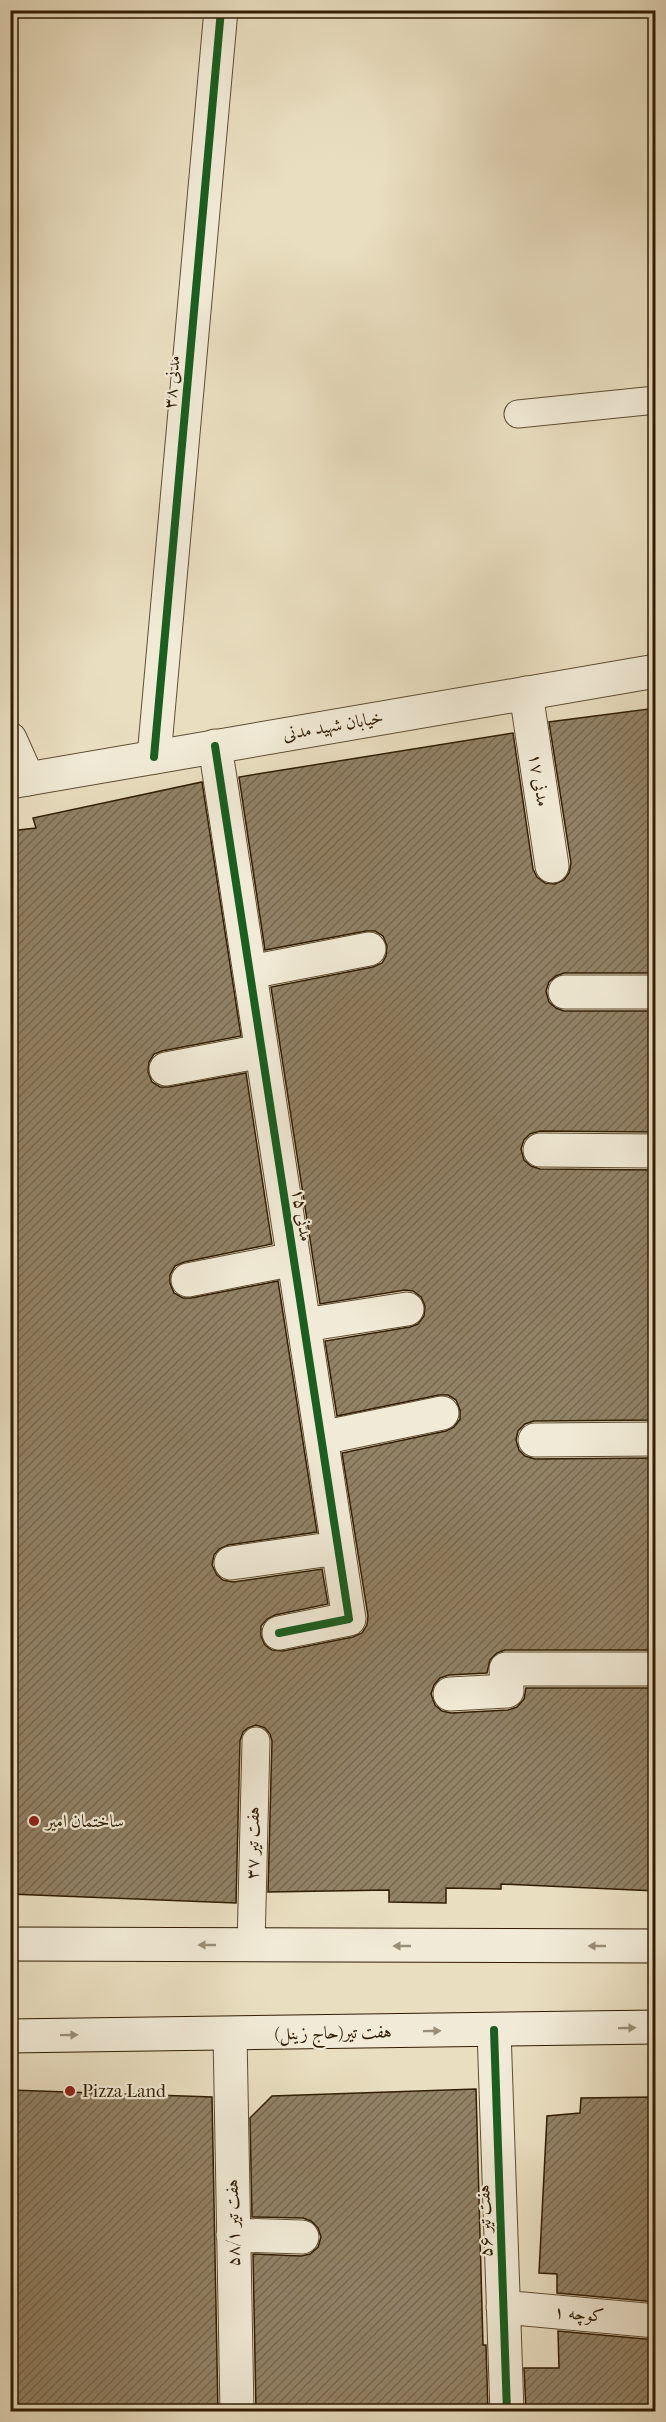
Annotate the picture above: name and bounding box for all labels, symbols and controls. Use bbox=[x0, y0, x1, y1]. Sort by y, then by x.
street label: مدنی ۳۸ bbox=[159, 354, 185, 410]
street label: خیابان شهید مدنی bbox=[281, 707, 385, 746]
street label: مدنی ۱۷ bbox=[524, 752, 554, 808]
street label: مدنی ۱۵ bbox=[287, 1187, 317, 1243]
street label: هفت تیر ۳۷ bbox=[242, 1806, 264, 1880]
place label: ساختمان امیر bbox=[44, 1811, 124, 1832]
marker: ساختمان امیر bbox=[27, 1814, 41, 1828]
one-way arrow bbox=[198, 1941, 217, 1950]
one-way arrow bbox=[393, 1941, 412, 1951]
one-way arrow bbox=[588, 1941, 607, 1951]
street label: هفت تیر(حاج زینل) bbox=[274, 2021, 392, 2050]
one-way arrow bbox=[617, 2023, 636, 2033]
one-way arrow bbox=[422, 2026, 441, 2036]
one-way arrow bbox=[59, 2031, 78, 2040]
place label: Pizza Land bbox=[82, 2081, 166, 2102]
marker: Pizza Land bbox=[63, 2084, 77, 2098]
street label: هفت تیر ۵۸/۱ bbox=[222, 2179, 244, 2267]
street label: هفت تیر ۵۶ bbox=[473, 2184, 497, 2258]
street label: کوچه ۱ bbox=[553, 2301, 605, 2329]

